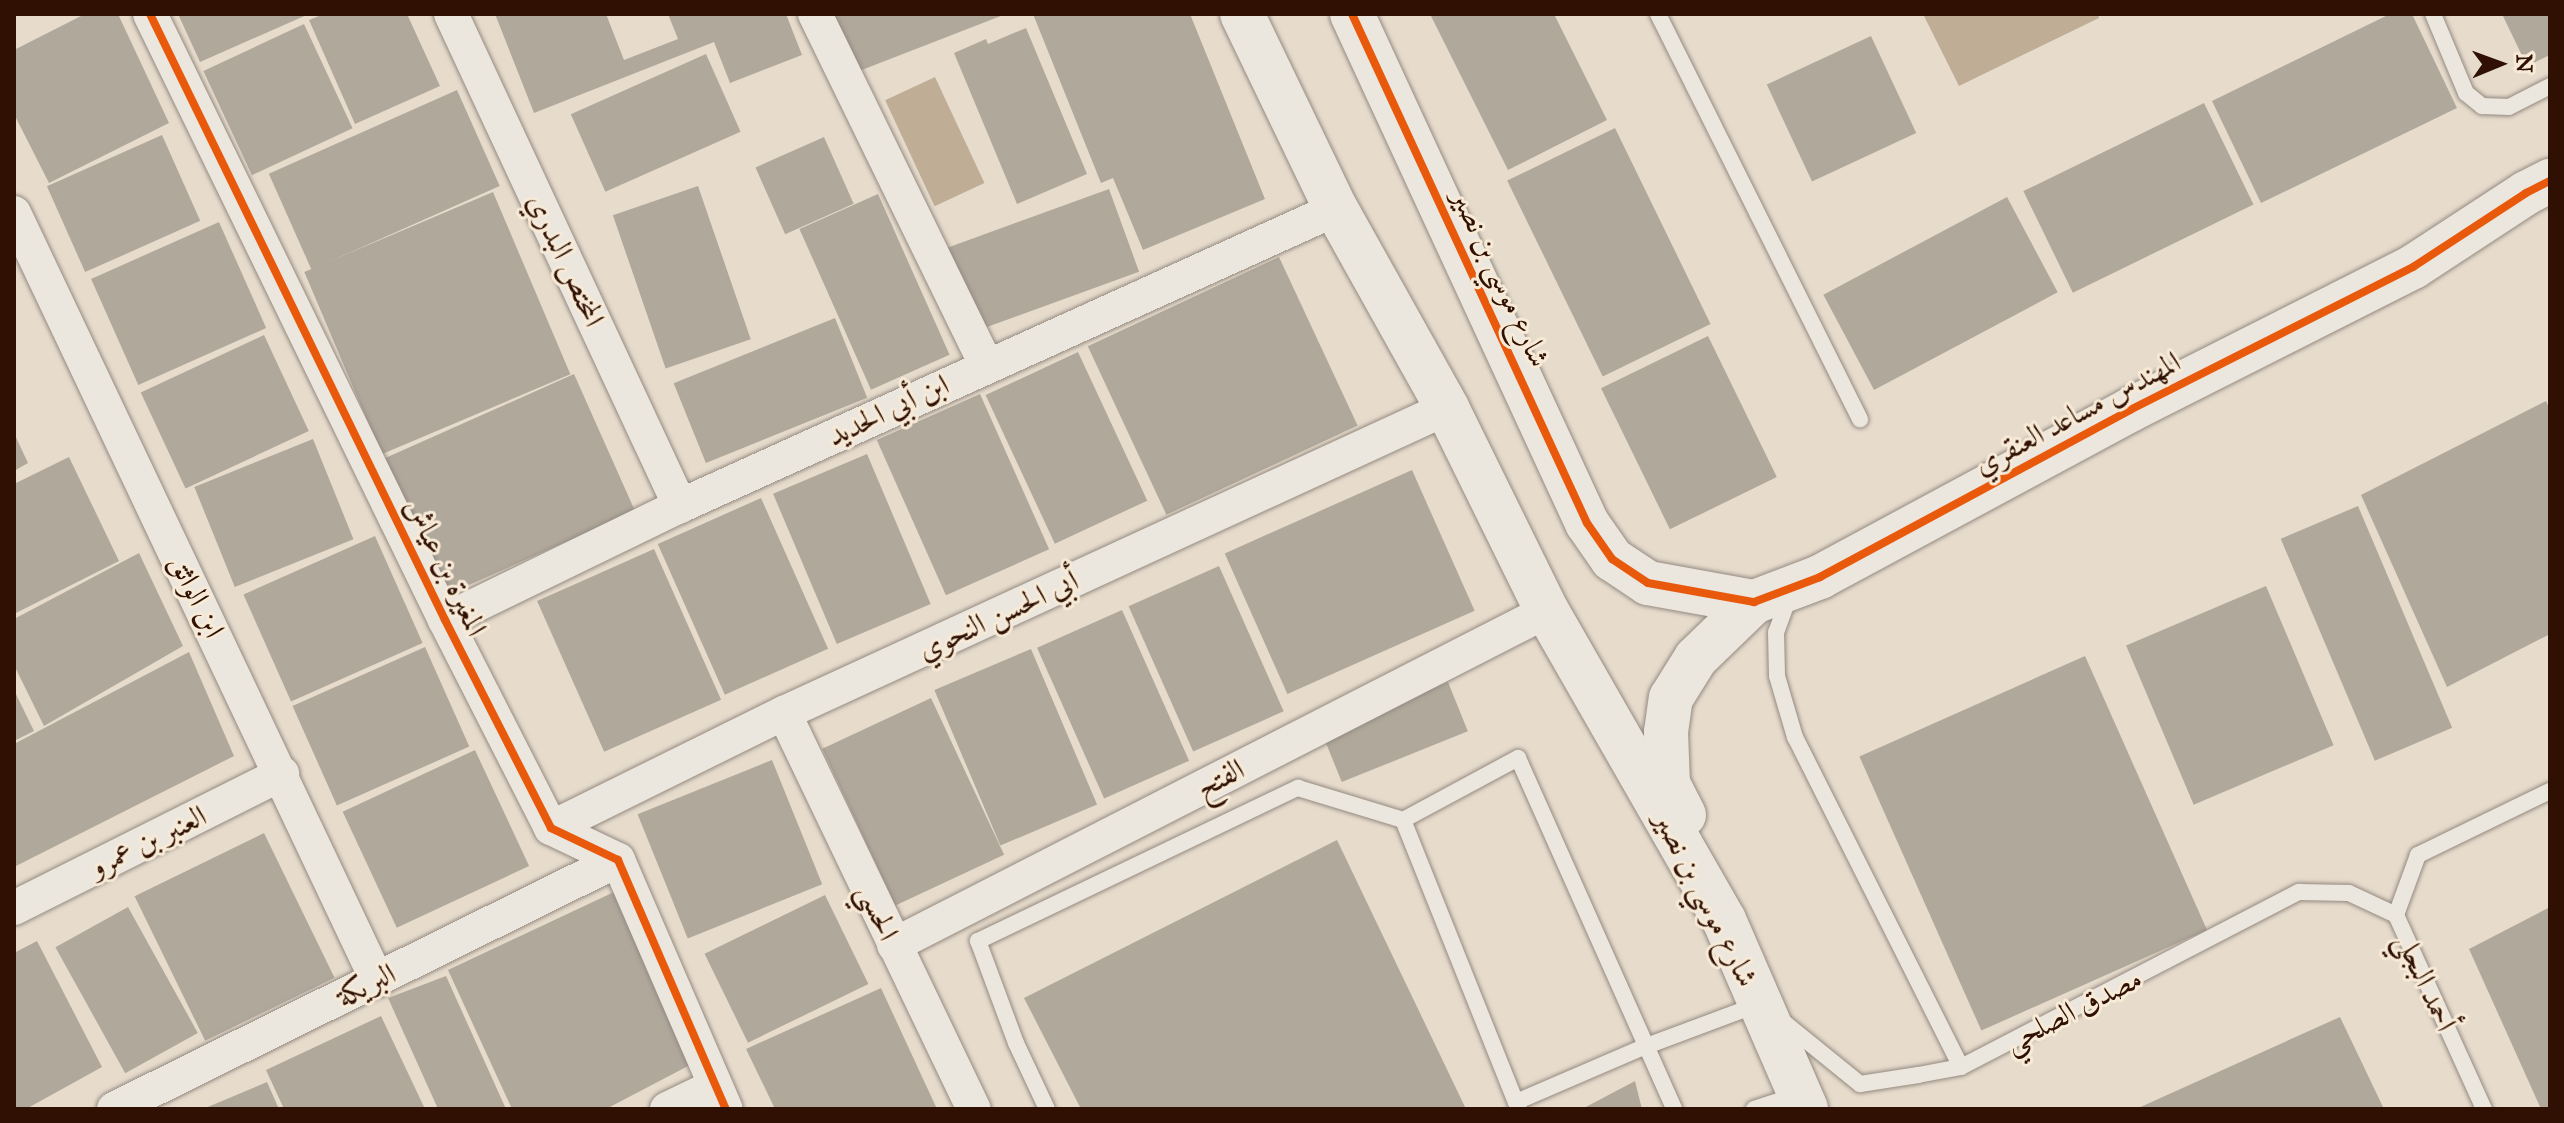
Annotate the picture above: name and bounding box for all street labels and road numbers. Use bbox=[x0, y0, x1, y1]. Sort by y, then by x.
street label: شارع موسي بن نصير bbox=[1444, 183, 1558, 373]
street label: المختص البدري bbox=[520, 188, 612, 332]
street label: المهندس مساعد العنقري bbox=[1967, 343, 2187, 483]
street label: ابن أبي الحديد bbox=[821, 366, 955, 454]
street label: المغيرة بن عياش bbox=[397, 492, 495, 642]
street label: ابن الواثق bbox=[162, 549, 232, 643]
street label: أبي الحسن النحوي bbox=[912, 562, 1084, 668]
street label: الفتح bbox=[1190, 751, 1250, 805]
street label: العنبر بن عمرو bbox=[84, 797, 212, 885]
street label: شارع موسي بن نصير bbox=[1646, 805, 1766, 993]
street label: الحسي bbox=[849, 878, 907, 946]
street label: أحمد البجلي bbox=[2388, 927, 2464, 1037]
street label: البريكة bbox=[330, 955, 402, 1015]
street label: مصدق الصلحي bbox=[1998, 960, 2148, 1060]

